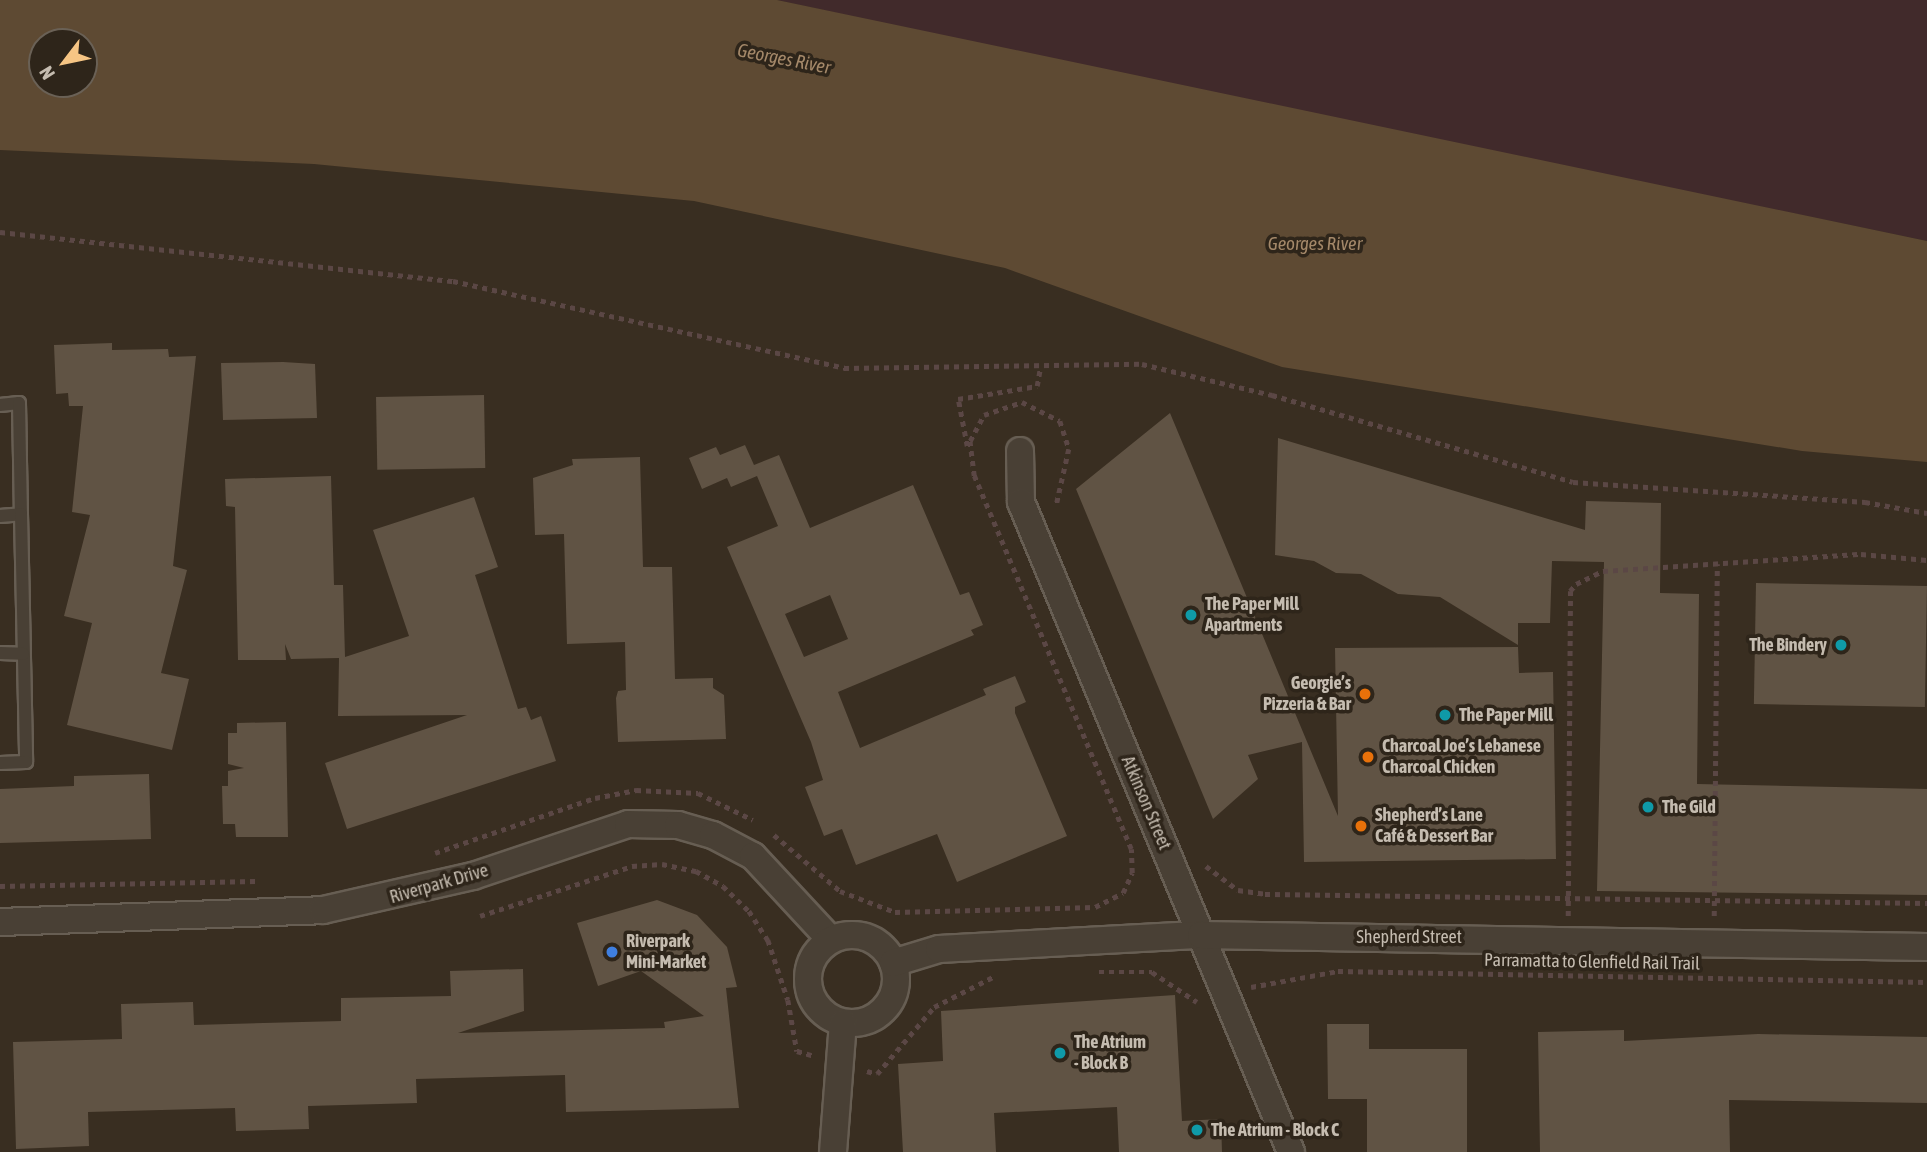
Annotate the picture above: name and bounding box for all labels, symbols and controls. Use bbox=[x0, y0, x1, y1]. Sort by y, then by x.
north arrow bbox=[28, 28, 98, 98]
water label: Georges River bbox=[735, 39, 833, 79]
text: N bbox=[35, 62, 59, 84]
water label: Georges River bbox=[1268, 233, 1362, 255]
place label: The Paper Mill Apartments bbox=[1205, 594, 1299, 636]
marker: The Paper Mill Apartments bbox=[1183, 607, 1199, 623]
place label: The Bindery bbox=[1749, 634, 1827, 656]
marker: The Bindery bbox=[1833, 637, 1849, 653]
place label: Georgie’s Pizzeria & Bar bbox=[1263, 673, 1351, 716]
marker: Georgie’s Pizzeria & Bar bbox=[1357, 686, 1373, 702]
place label: The Paper Mill bbox=[1459, 704, 1553, 726]
marker: The Paper Mill bbox=[1437, 707, 1453, 723]
place label: Charcoal Joe’s Lebanese Charcoal Chicken bbox=[1382, 736, 1541, 778]
marker: Charcoal Joe’s Lebanese Charcoal Chicken bbox=[1360, 749, 1376, 765]
street label: Atkinson Street bbox=[1117, 753, 1175, 853]
place label: The Gild bbox=[1662, 796, 1716, 818]
marker: The Gild bbox=[1640, 799, 1656, 815]
place label: Shepherd’s Lane Café & Dessert Bar bbox=[1375, 805, 1493, 848]
marker: Shepherd’s Lane Café & Dessert Bar bbox=[1353, 818, 1369, 834]
street label: Riverpark Drive bbox=[387, 860, 491, 908]
street label: Shepherd Street bbox=[1356, 926, 1462, 948]
place label: Riverpark Mini-Market bbox=[626, 931, 706, 974]
marker: Riverpark Mini-Market bbox=[604, 944, 620, 960]
street label: Parramatta to Glenfield Rail Trail bbox=[1484, 949, 1700, 975]
place label: The Atrium - Block B bbox=[1074, 1032, 1146, 1074]
marker: The Atrium - Block B bbox=[1052, 1045, 1068, 1061]
place label: The Atrium - Block C bbox=[1211, 1119, 1339, 1141]
marker: The Atrium - Block C bbox=[1189, 1122, 1205, 1138]

